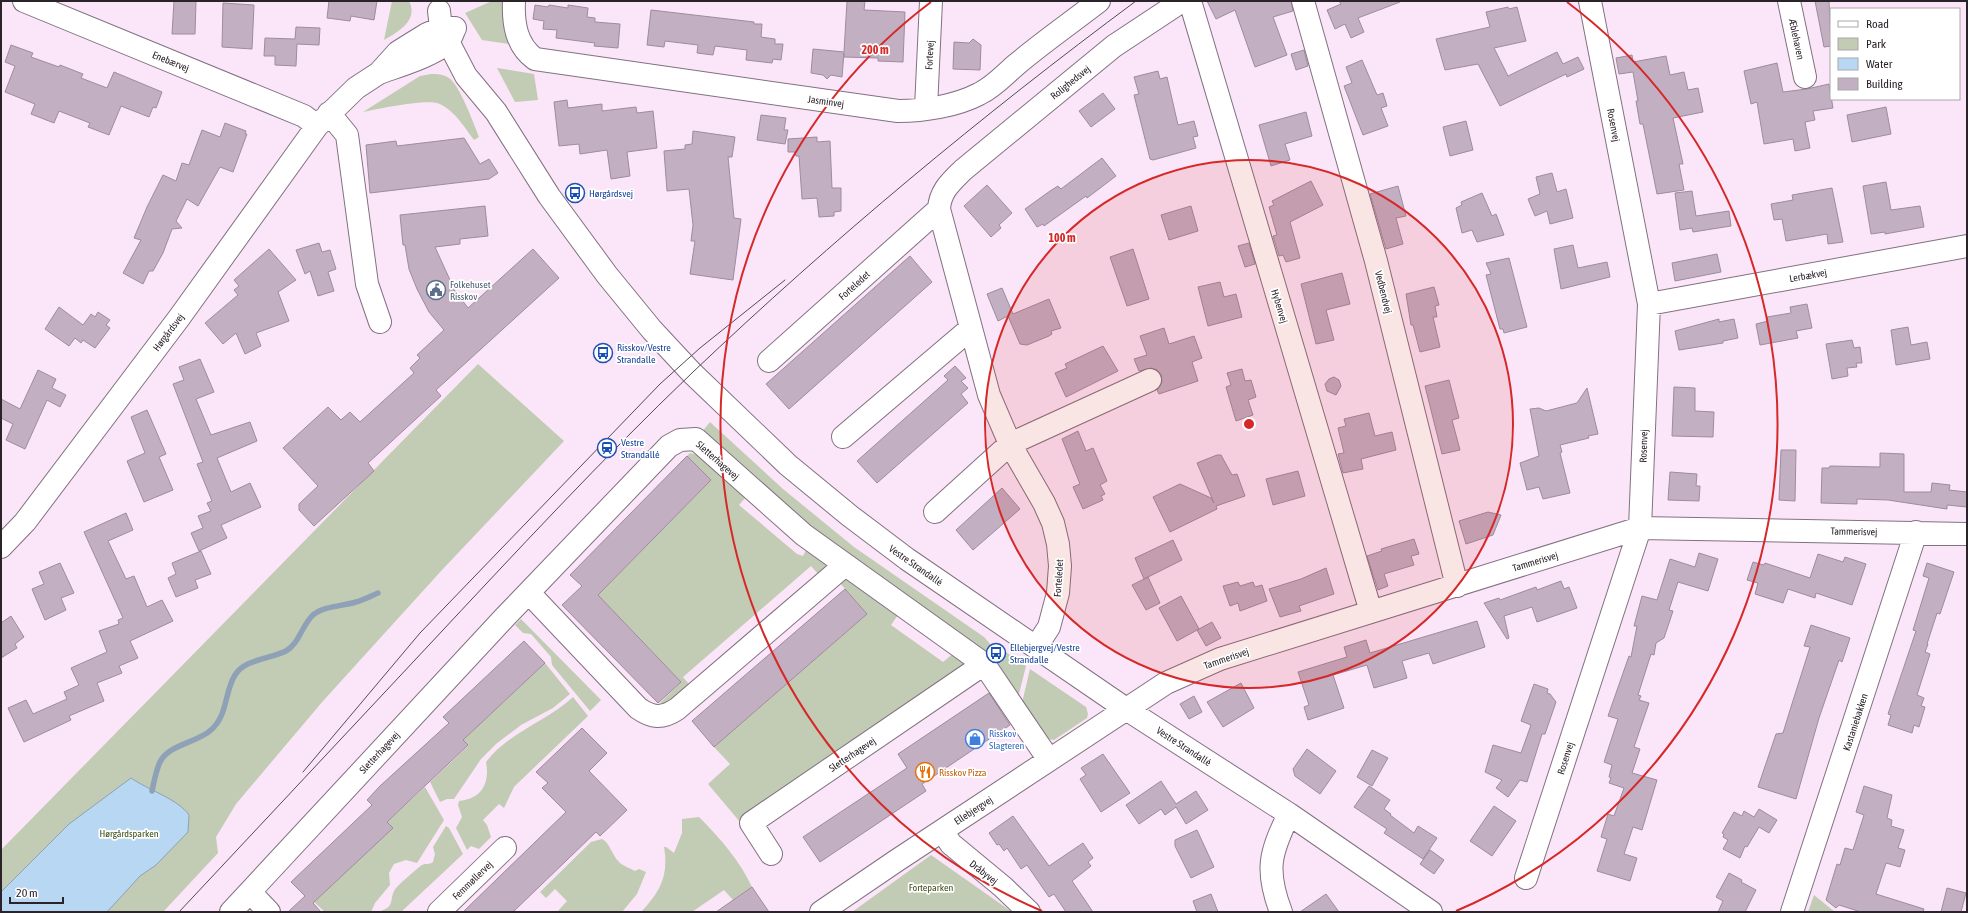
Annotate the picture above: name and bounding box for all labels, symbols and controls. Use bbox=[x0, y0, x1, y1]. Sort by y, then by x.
legend bbox=[1830, 8, 1960, 100]
text: Road bbox=[1866, 17, 1889, 31]
street label: Æblehaven bbox=[1787, 18, 1806, 61]
text: Park bbox=[1866, 37, 1887, 51]
street label: Fortevej bbox=[923, 40, 936, 70]
text: 200 m bbox=[861, 43, 889, 57]
street label: Enebærvej bbox=[151, 49, 191, 74]
text: Water bbox=[1866, 57, 1893, 71]
street label: Rolighedsvej bbox=[1048, 63, 1092, 102]
text: Building bbox=[1866, 77, 1904, 91]
street label: Jasminvej bbox=[807, 94, 845, 109]
street label: Rosenvej bbox=[1605, 108, 1622, 143]
bus stop icon: Hørgårdsvej bbox=[564, 182, 586, 204]
place label: Hørgårdsvej bbox=[589, 188, 633, 199]
text: 100 m bbox=[1048, 231, 1076, 245]
street label: Lerbækvej bbox=[1788, 267, 1828, 284]
street label: Forteledet bbox=[837, 269, 872, 302]
street label: Vedbendvej bbox=[1373, 270, 1394, 315]
public building icon: Folkehuset Risskov bbox=[425, 279, 447, 301]
place label: Folkehuset Risskov bbox=[450, 279, 491, 302]
street label: Hybenvej bbox=[1269, 288, 1290, 324]
street label: Hørgårdsvej bbox=[151, 311, 186, 353]
bus stop icon: Risskov/Vestre Strandalle bbox=[592, 342, 614, 364]
place label: Risskov/Vestre Strandalle bbox=[617, 342, 671, 365]
centre of rings bbox=[1242, 417, 1256, 431]
street label: Rosenvej bbox=[1637, 429, 1650, 463]
station icon: Vestre Strandallé bbox=[596, 437, 618, 459]
place label: Vestre Strandallé bbox=[621, 437, 660, 460]
street label: Sletterhagevej bbox=[694, 439, 741, 482]
street label: Tammerisvej bbox=[1830, 526, 1878, 537]
street label: Vestre Strandallé bbox=[887, 543, 945, 588]
street label: Tammerisvej bbox=[1511, 549, 1559, 574]
street label: Forteledet bbox=[1052, 559, 1065, 597]
bus stop icon: Ellebjergvej/Vestre Strandalle bbox=[985, 642, 1007, 664]
place label: Ellebjergvej/Vestre Strandalle bbox=[1010, 642, 1080, 665]
street label: Tammerisvej bbox=[1202, 646, 1250, 671]
street label: Kastaniebakken bbox=[1841, 692, 1870, 752]
street label: Vestre Strandallé bbox=[1154, 725, 1213, 768]
shop icon: Risskov Slagteren bbox=[964, 728, 986, 750]
place label: Risskov Slagteren bbox=[989, 728, 1025, 751]
street label: Sletterhagevej bbox=[357, 729, 402, 776]
street label: Sletterhagevej bbox=[827, 735, 877, 774]
street label: Rosenvej bbox=[1555, 741, 1576, 776]
restaurant icon: Risskov Pizza bbox=[914, 761, 936, 783]
place label: Risskov Pizza bbox=[939, 767, 987, 778]
street label: Ellebjergvej bbox=[952, 794, 994, 827]
park label: Hørgårdsparken bbox=[99, 828, 159, 839]
street label: Dråbyvej bbox=[967, 858, 1000, 887]
street label: Femmøllervej bbox=[450, 859, 495, 902]
scale bar bbox=[10, 879, 63, 905]
park label: Forteparken bbox=[909, 882, 953, 893]
text: 20 m bbox=[16, 886, 38, 900]

